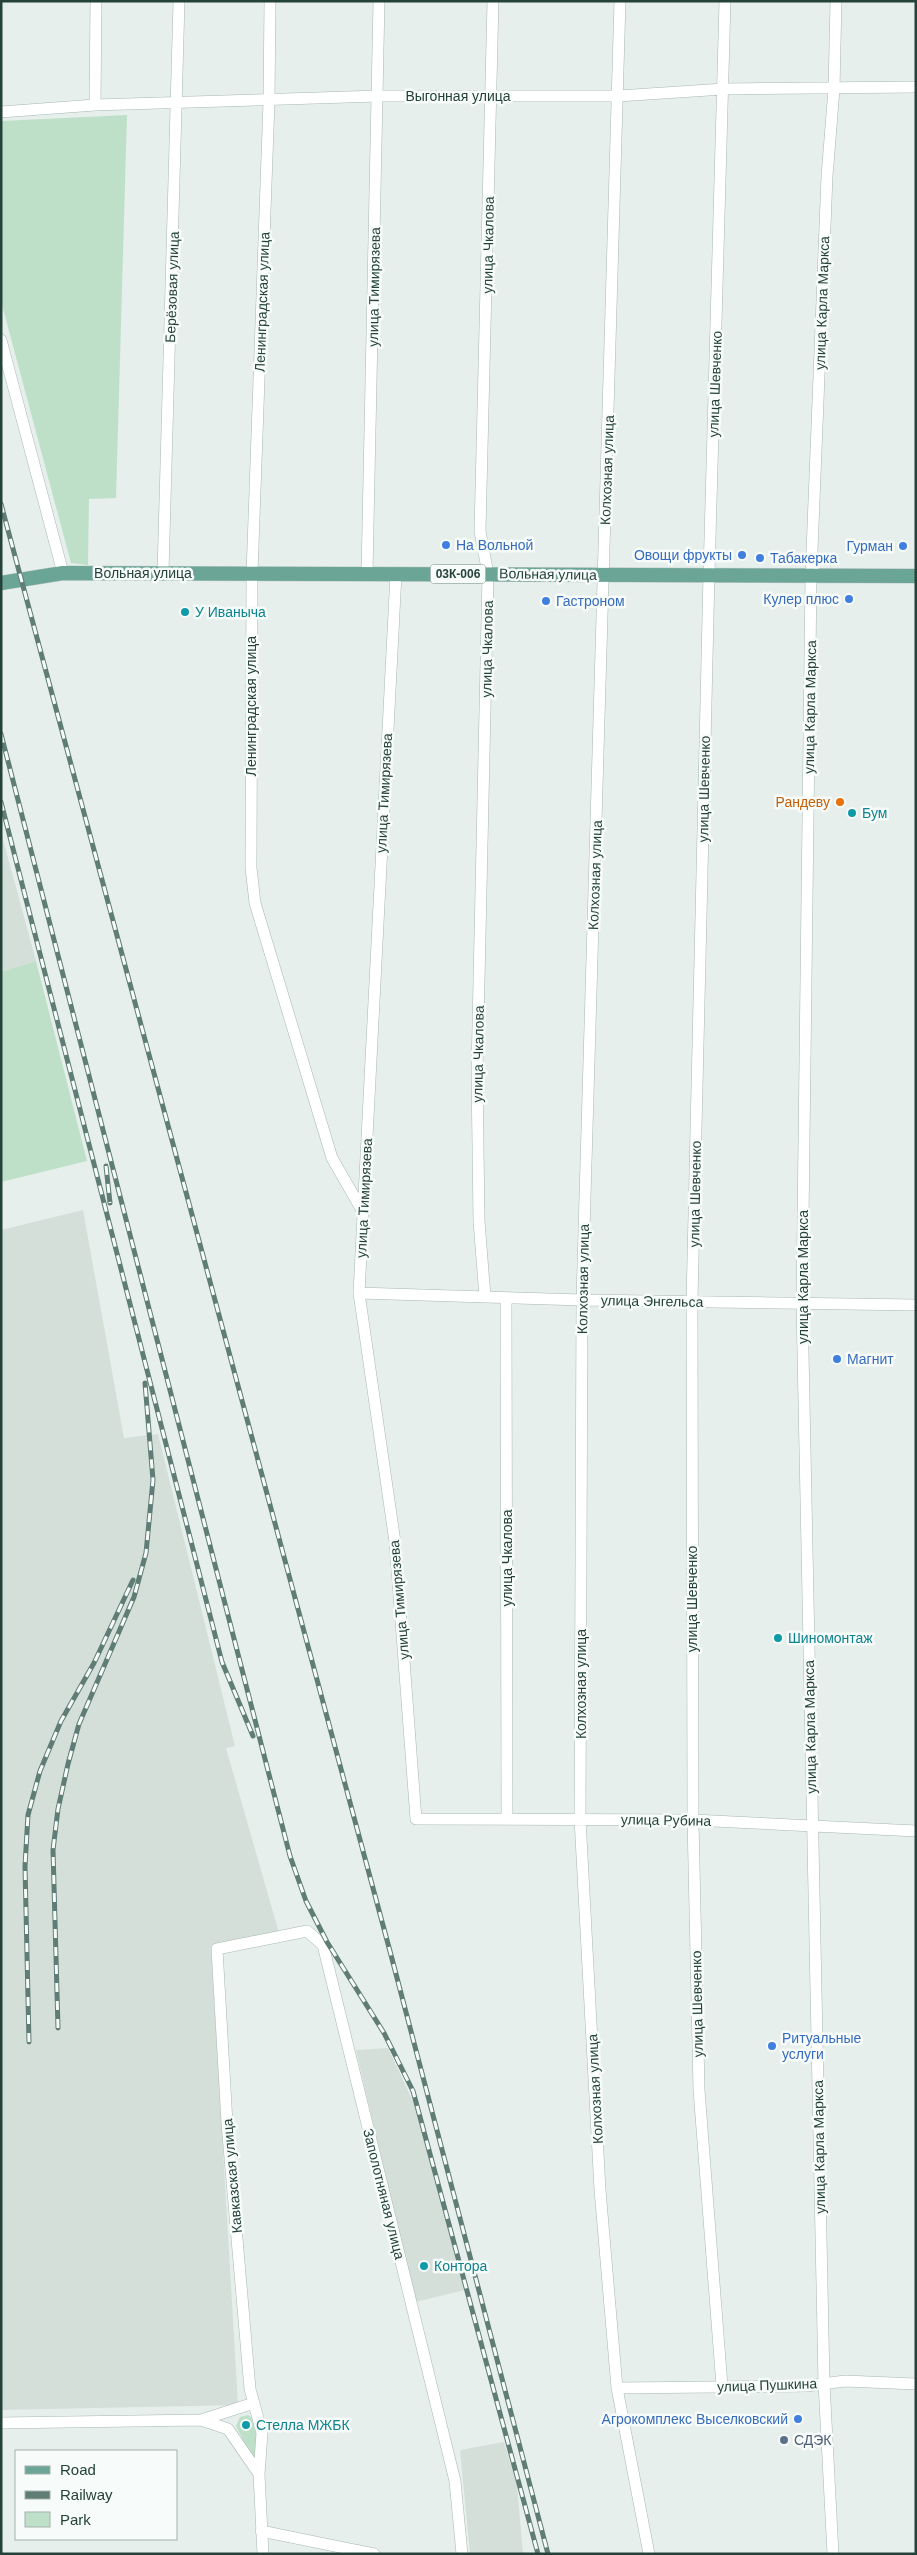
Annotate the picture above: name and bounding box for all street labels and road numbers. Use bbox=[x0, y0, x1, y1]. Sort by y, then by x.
street label: Выгонная улица bbox=[405, 88, 511, 104]
street label: улица Чкалова bbox=[479, 196, 497, 294]
street label: улица Тимирязева bbox=[365, 227, 383, 347]
street label: Берёзовая улица bbox=[162, 231, 182, 343]
street label: Ленинградская улица bbox=[252, 231, 272, 372]
street label: улица Карла Маркса bbox=[812, 236, 832, 370]
street label: улица Шевченко bbox=[705, 330, 725, 438]
street label: Колхозная улица bbox=[597, 414, 617, 525]
road number: 03К-006 bbox=[430, 564, 486, 584]
street label: Вольная улица bbox=[94, 565, 192, 581]
street label: Вольная улица bbox=[499, 565, 597, 583]
street label: улица Чкалова bbox=[478, 600, 496, 698]
street label: Ленинградская улица bbox=[243, 636, 259, 776]
street label: улица Карла Маркса bbox=[801, 640, 819, 774]
street label: улица Тимирязева bbox=[373, 733, 395, 853]
street label: улица Шевченко bbox=[695, 735, 713, 842]
street label: Колхозная улица bbox=[585, 819, 605, 930]
street label: улица Чкалова bbox=[469, 1005, 487, 1103]
street label: улица Тимирязева bbox=[353, 1138, 375, 1258]
street label: улица Шевченко bbox=[686, 1140, 704, 1247]
street label: улица Карла Маркса bbox=[795, 1210, 811, 1344]
street label: Колхозная улица bbox=[574, 1224, 592, 1334]
street label: улица Энгельса bbox=[601, 1292, 704, 1310]
street label: улица Чкалова bbox=[499, 1509, 515, 1607]
street label: улица Тимирязева bbox=[386, 1539, 412, 1660]
street label: улица Шевченко bbox=[684, 1545, 700, 1652]
street label: Колхозная улица bbox=[573, 1629, 589, 1739]
street label: улица Карла Маркса bbox=[801, 1660, 819, 1794]
street label: улица Рубина bbox=[621, 1811, 711, 1829]
street label: улица Шевченко bbox=[688, 1950, 706, 2057]
street label: Колхозная улица bbox=[584, 2033, 606, 2144]
street label: улица Карла Маркса bbox=[810, 2080, 828, 2214]
street label: Кавказская улица bbox=[219, 2118, 245, 2234]
street label: Заполотняная улица bbox=[360, 2127, 408, 2261]
street label: улица Пушкина bbox=[717, 2375, 818, 2395]

